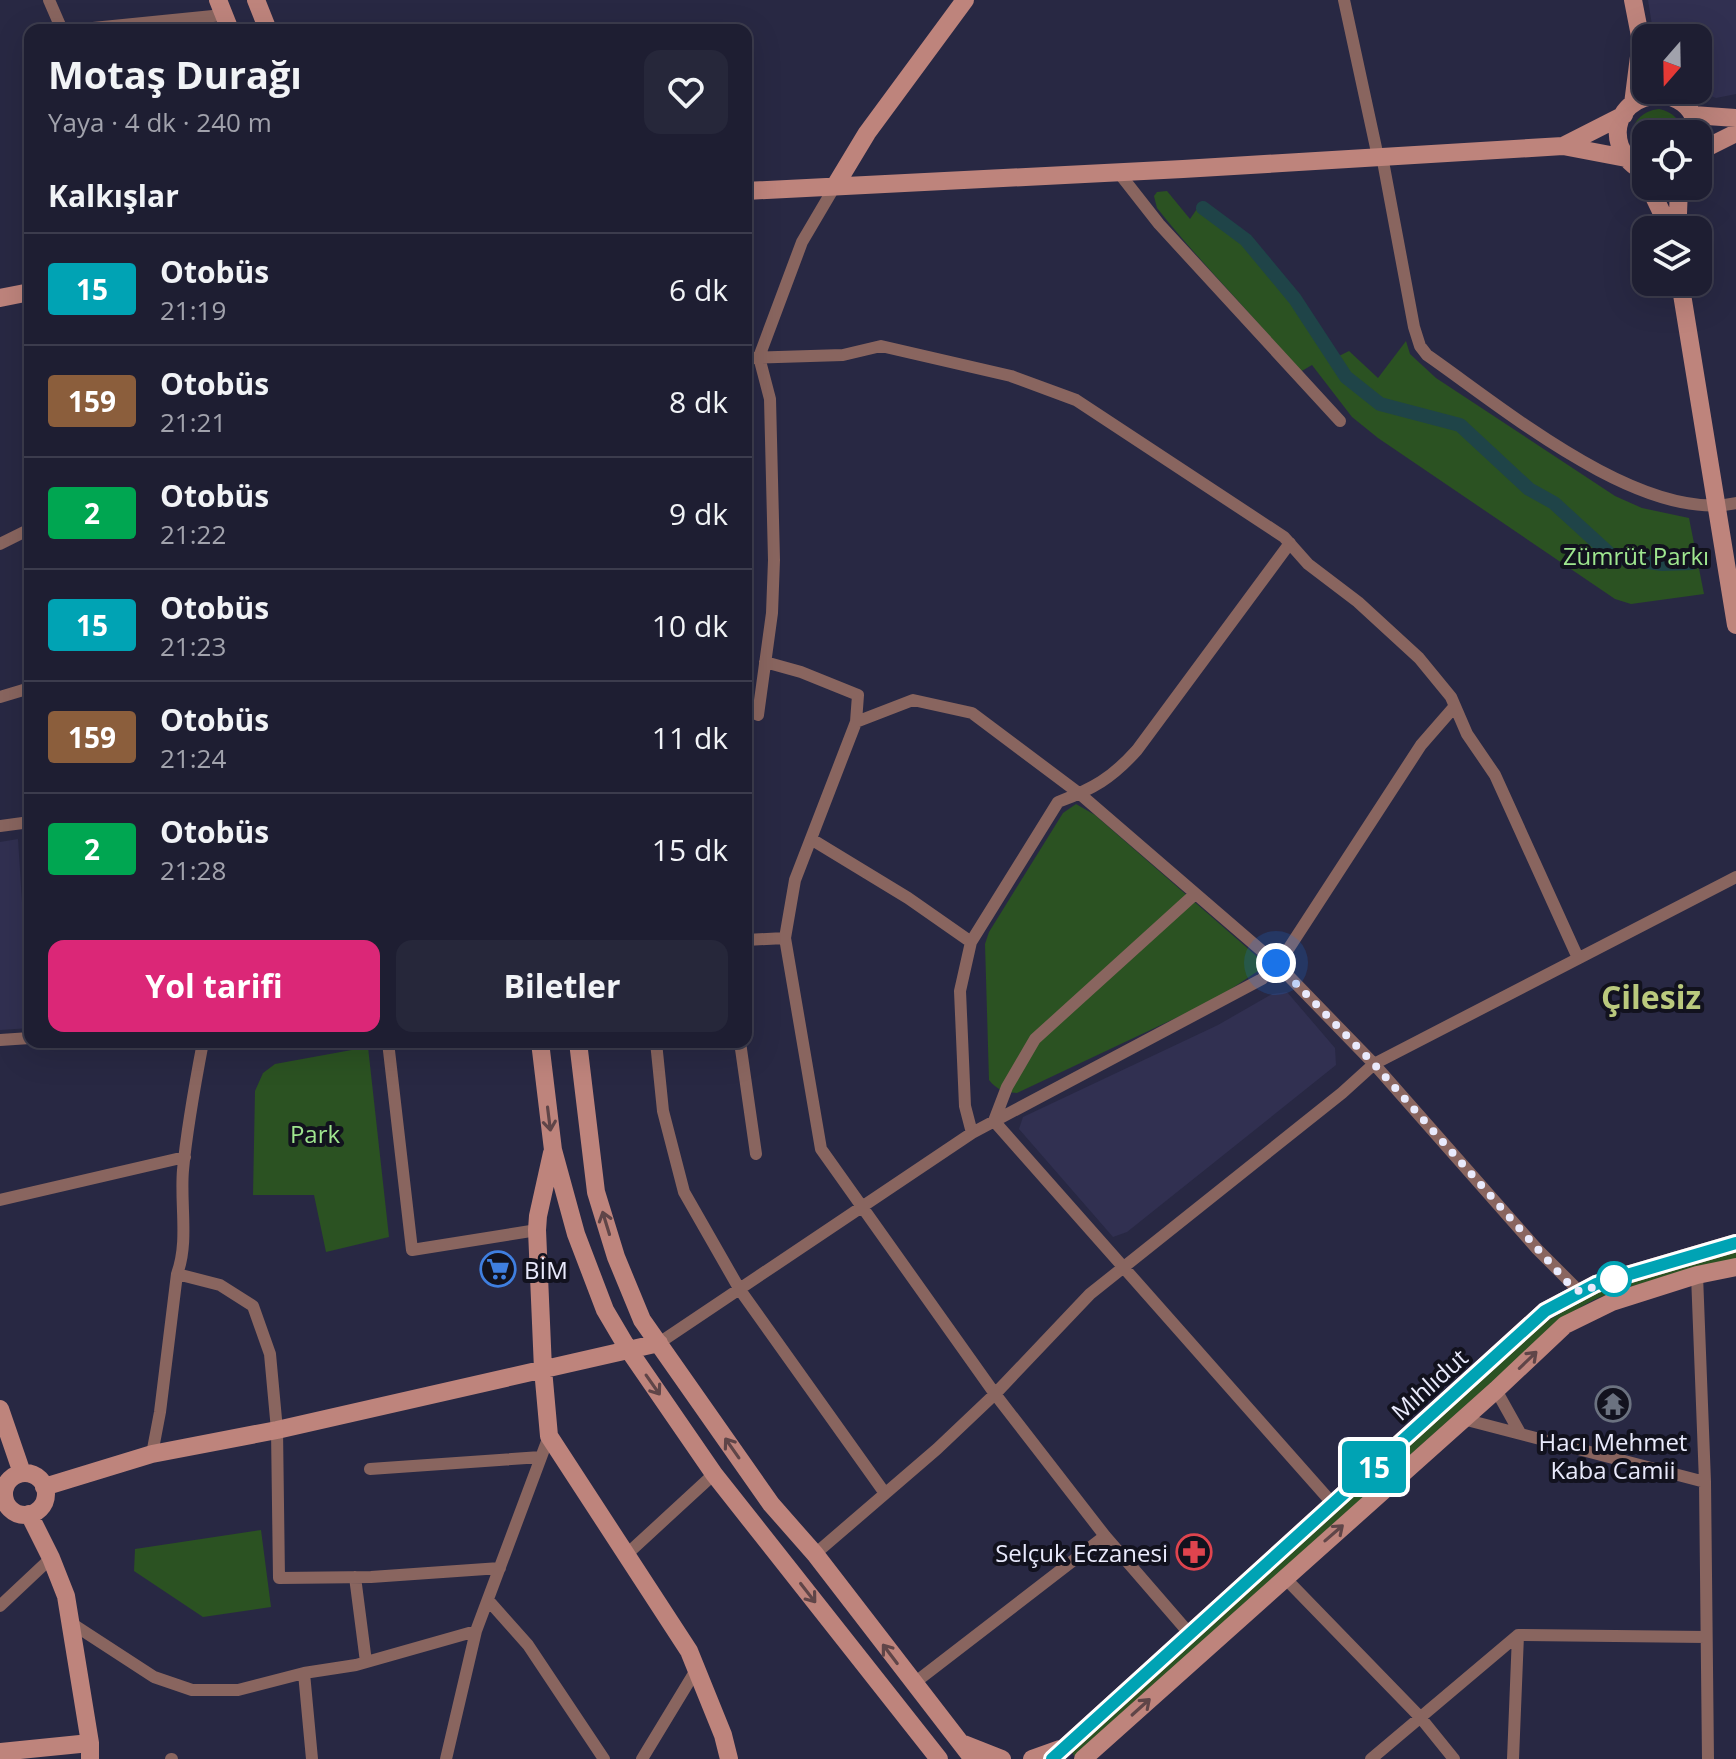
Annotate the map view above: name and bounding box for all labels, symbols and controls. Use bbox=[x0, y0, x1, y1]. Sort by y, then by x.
north arrow bbox=[1632, 24, 1712, 104]
map controls bbox=[1632, 24, 1712, 296]
text: Motaş Durağı bbox=[48, 48, 302, 100]
button: heart bbox=[644, 50, 728, 134]
text: Yaya · 4 dk · 240 m bbox=[48, 104, 272, 140]
button: locate bbox=[1632, 120, 1712, 200]
text: Kalkışlar bbox=[48, 175, 179, 216]
button: layers bbox=[1632, 216, 1712, 296]
text: Otobüs bbox=[160, 251, 269, 292]
text: 6 dk bbox=[669, 269, 728, 310]
text: 15 bbox=[76, 270, 108, 308]
text: 21:19 bbox=[160, 292, 226, 328]
text: Otobüs bbox=[160, 363, 269, 404]
text: 8 dk bbox=[669, 381, 728, 422]
text: 159 bbox=[68, 382, 116, 420]
text: 21:21 bbox=[160, 404, 226, 440]
text: Otobüs bbox=[160, 475, 269, 516]
text: 9 dk bbox=[669, 493, 728, 534]
text: 2 bbox=[84, 494, 100, 532]
text: 21:22 bbox=[160, 516, 226, 552]
park label: Zümrüt Parkı bbox=[1563, 539, 1709, 572]
text: Otobüs bbox=[160, 587, 269, 628]
text: 10 dk bbox=[652, 605, 728, 646]
text: 15 bbox=[76, 606, 108, 644]
text: 21:23 bbox=[160, 628, 226, 664]
text: Otobüs bbox=[160, 699, 269, 740]
text: 11 dk bbox=[652, 717, 728, 758]
text: 159 bbox=[68, 718, 116, 756]
text: 21:24 bbox=[160, 740, 226, 776]
text: Otobüs bbox=[160, 811, 269, 852]
text: 15 dk bbox=[652, 829, 728, 870]
text: 2 bbox=[84, 830, 100, 868]
text: 21:28 bbox=[160, 852, 226, 888]
button: Yol tarifi bbox=[48, 940, 380, 1032]
button: Biletler bbox=[396, 940, 728, 1032]
your location bbox=[1256, 943, 1296, 983]
district label: Çilesiz bbox=[1601, 975, 1701, 1018]
one-way arrow bbox=[542, 1106, 557, 1132]
park label: Park bbox=[290, 1117, 340, 1150]
one-way arrow bbox=[597, 1211, 612, 1236]
supermarket icon: BİM bbox=[479, 1250, 517, 1288]
place label: BİM bbox=[524, 1253, 568, 1286]
unlabelled marker bbox=[1597, 1262, 1631, 1296]
street label: Mıhlıdut bbox=[1384, 1341, 1474, 1427]
one-way arrow bbox=[1518, 1351, 1537, 1370]
one-way arrow bbox=[645, 1373, 661, 1395]
temple icon: Hacı Mehmet Kaba Camii bbox=[1594, 1385, 1632, 1423]
place label: Hacı Mehmet Kaba Camii bbox=[1539, 1425, 1687, 1486]
one-way arrow bbox=[724, 1437, 740, 1459]
line badge: 15 bbox=[1338, 1441, 1410, 1493]
text: 15 bbox=[1358, 1448, 1390, 1486]
one-way arrow bbox=[1324, 1525, 1344, 1543]
pharmacy icon: Selçuk Eczanesi bbox=[1175, 1533, 1213, 1571]
place label: Selçuk Eczanesi bbox=[995, 1536, 1168, 1569]
one-way arrow bbox=[800, 1582, 817, 1603]
one-way arrow bbox=[882, 1644, 899, 1665]
one-way arrow bbox=[1130, 1698, 1150, 1716]

